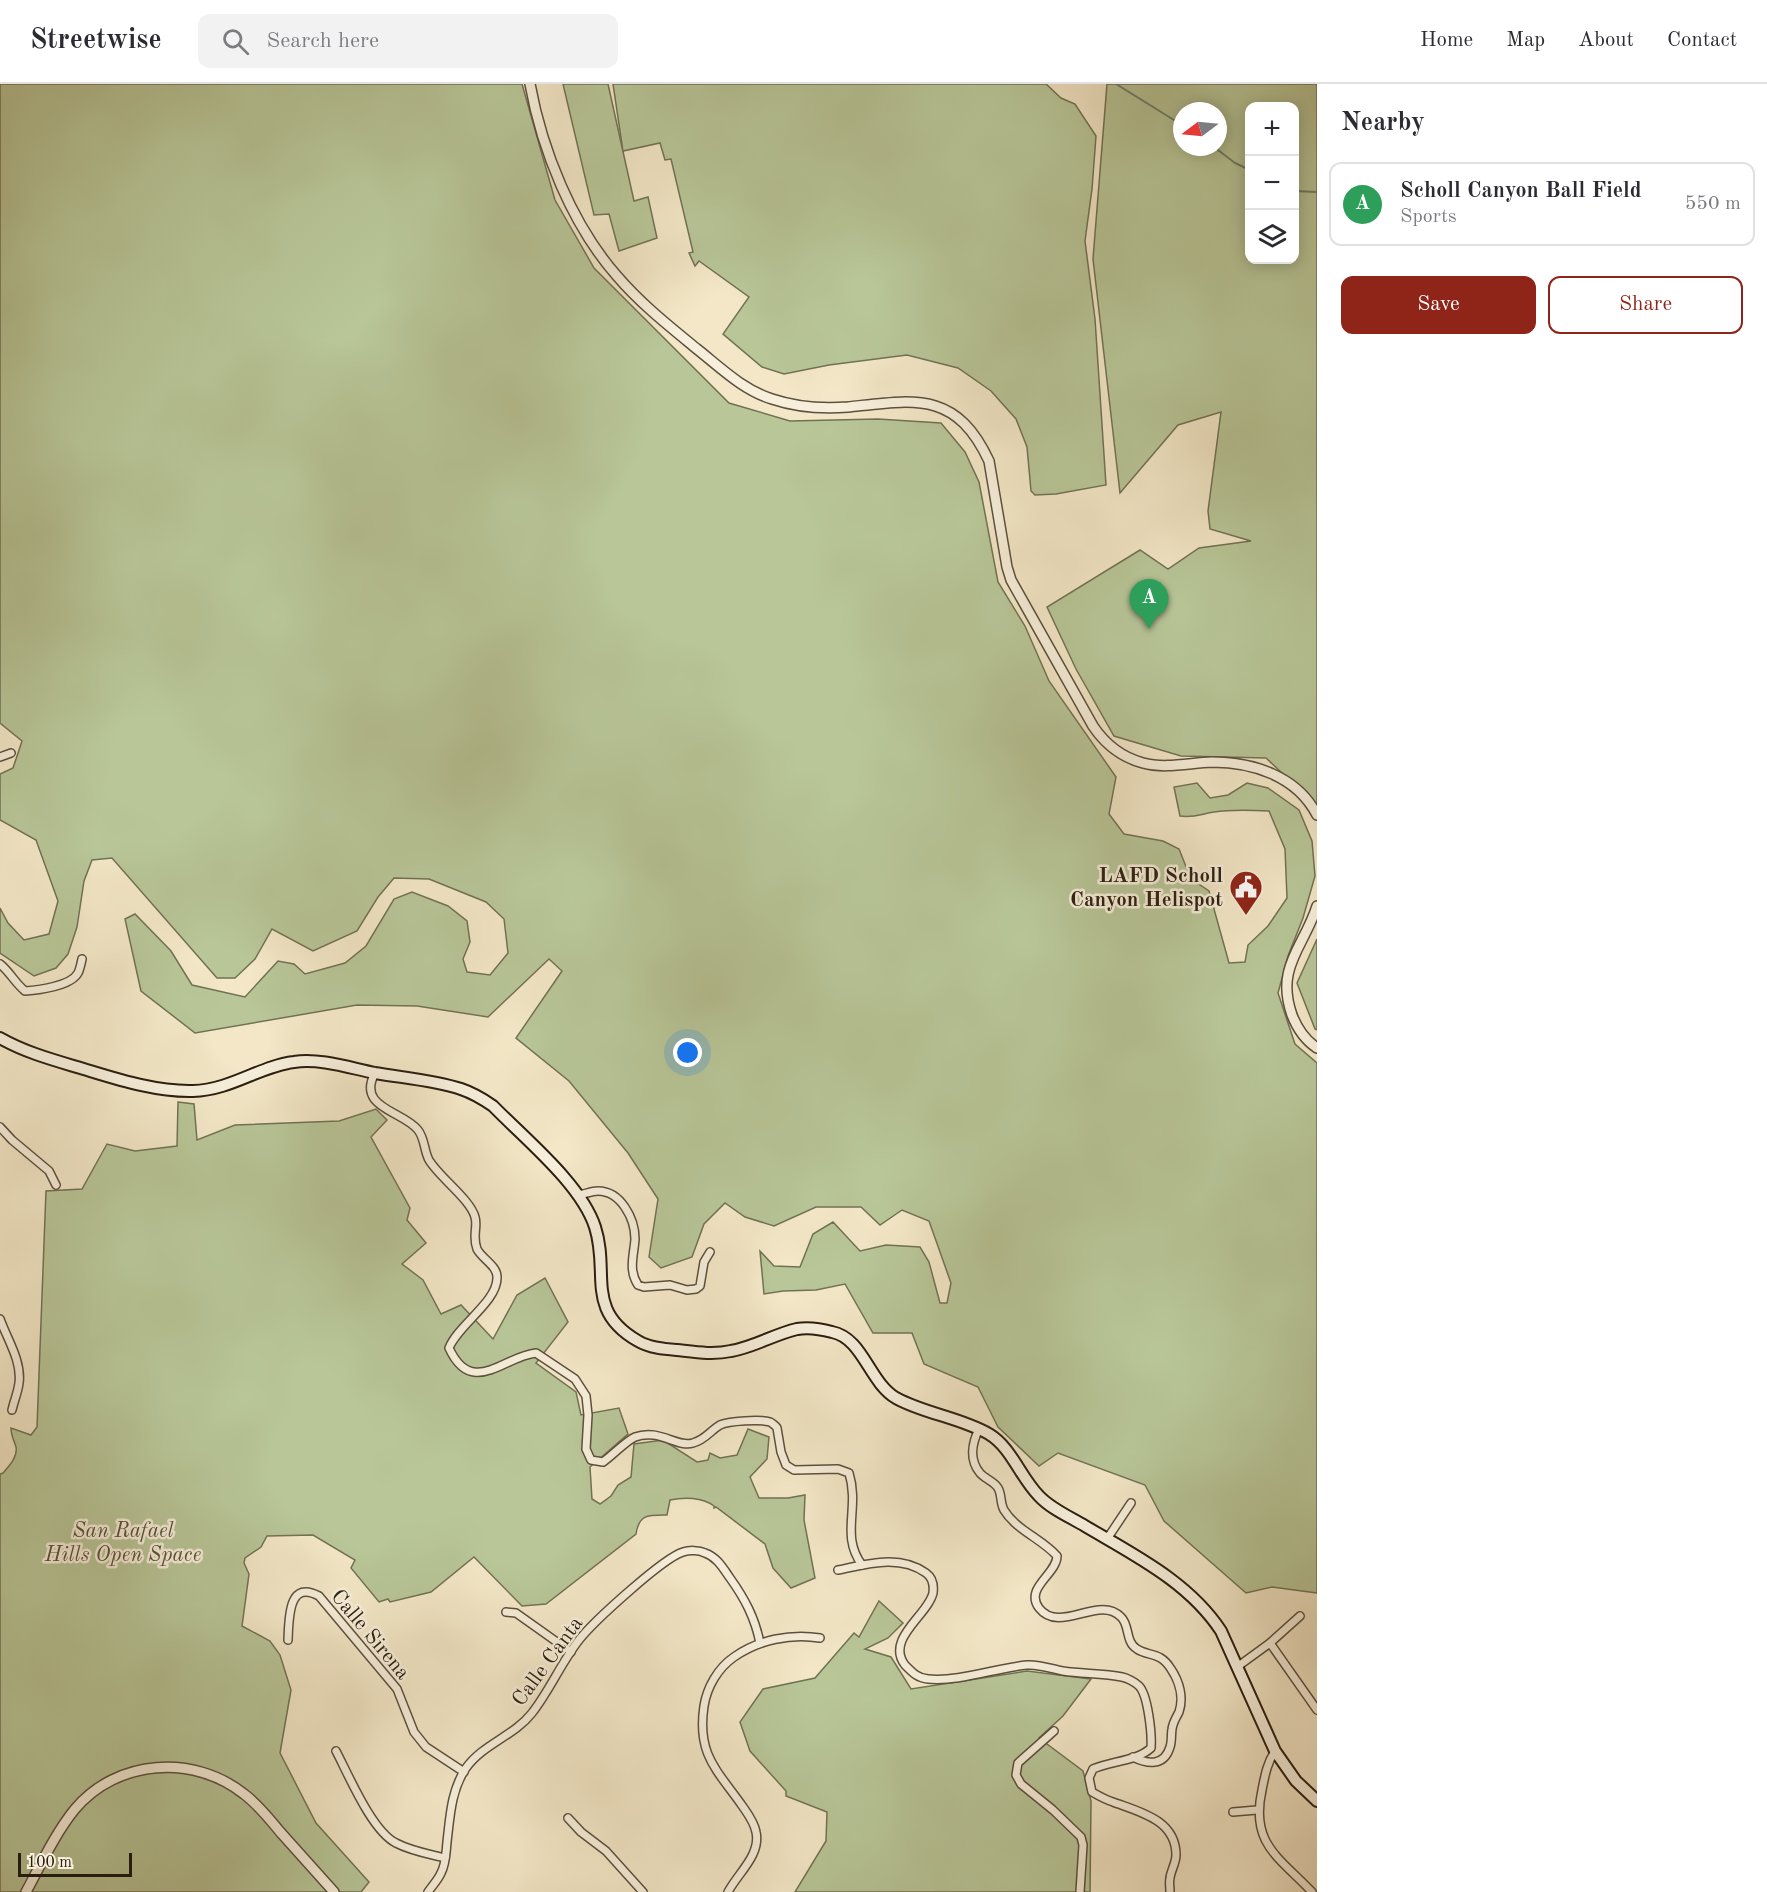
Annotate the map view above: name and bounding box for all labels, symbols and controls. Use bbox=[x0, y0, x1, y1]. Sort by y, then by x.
search box bbox=[198, 14, 618, 68]
icon: search bbox=[219, 25, 252, 58]
text: Streetwise bbox=[30, 27, 162, 55]
text: Search here bbox=[267, 30, 379, 52]
text: Home bbox=[1420, 30, 1473, 51]
text: Map bbox=[1506, 30, 1545, 51]
text: About bbox=[1578, 30, 1634, 51]
text: Contact bbox=[1667, 30, 1737, 51]
north arrow bbox=[1173, 102, 1227, 156]
map controls bbox=[1245, 102, 1299, 264]
button: + bbox=[1245, 102, 1299, 156]
text: Nearby bbox=[1341, 110, 1425, 136]
button: − bbox=[1245, 156, 1299, 210]
text: Scholl Canyon Ball Field bbox=[1400, 180, 1642, 202]
text: A bbox=[1355, 194, 1370, 214]
text: 550 m bbox=[1685, 194, 1741, 214]
text: Sports bbox=[1400, 207, 1457, 227]
button: layers bbox=[1245, 210, 1299, 264]
button: Save bbox=[1341, 276, 1536, 334]
button: Share bbox=[1548, 276, 1743, 334]
pin: A bbox=[1130, 580, 1168, 629]
place label: LAFD Scholl Canyon Helispot bbox=[1070, 866, 1223, 911]
public building icon: LAFD Scholl Canyon Helispot bbox=[1228, 869, 1264, 916]
your location bbox=[673, 1038, 702, 1067]
park label: San Rafael Hills Open Space bbox=[44, 1521, 201, 1566]
street label: Calle Sirena bbox=[326, 1586, 413, 1684]
street label: Calle Canta bbox=[509, 1613, 588, 1710]
scale bar bbox=[18, 1850, 132, 1878]
text: 100 m bbox=[27, 1855, 72, 1871]

